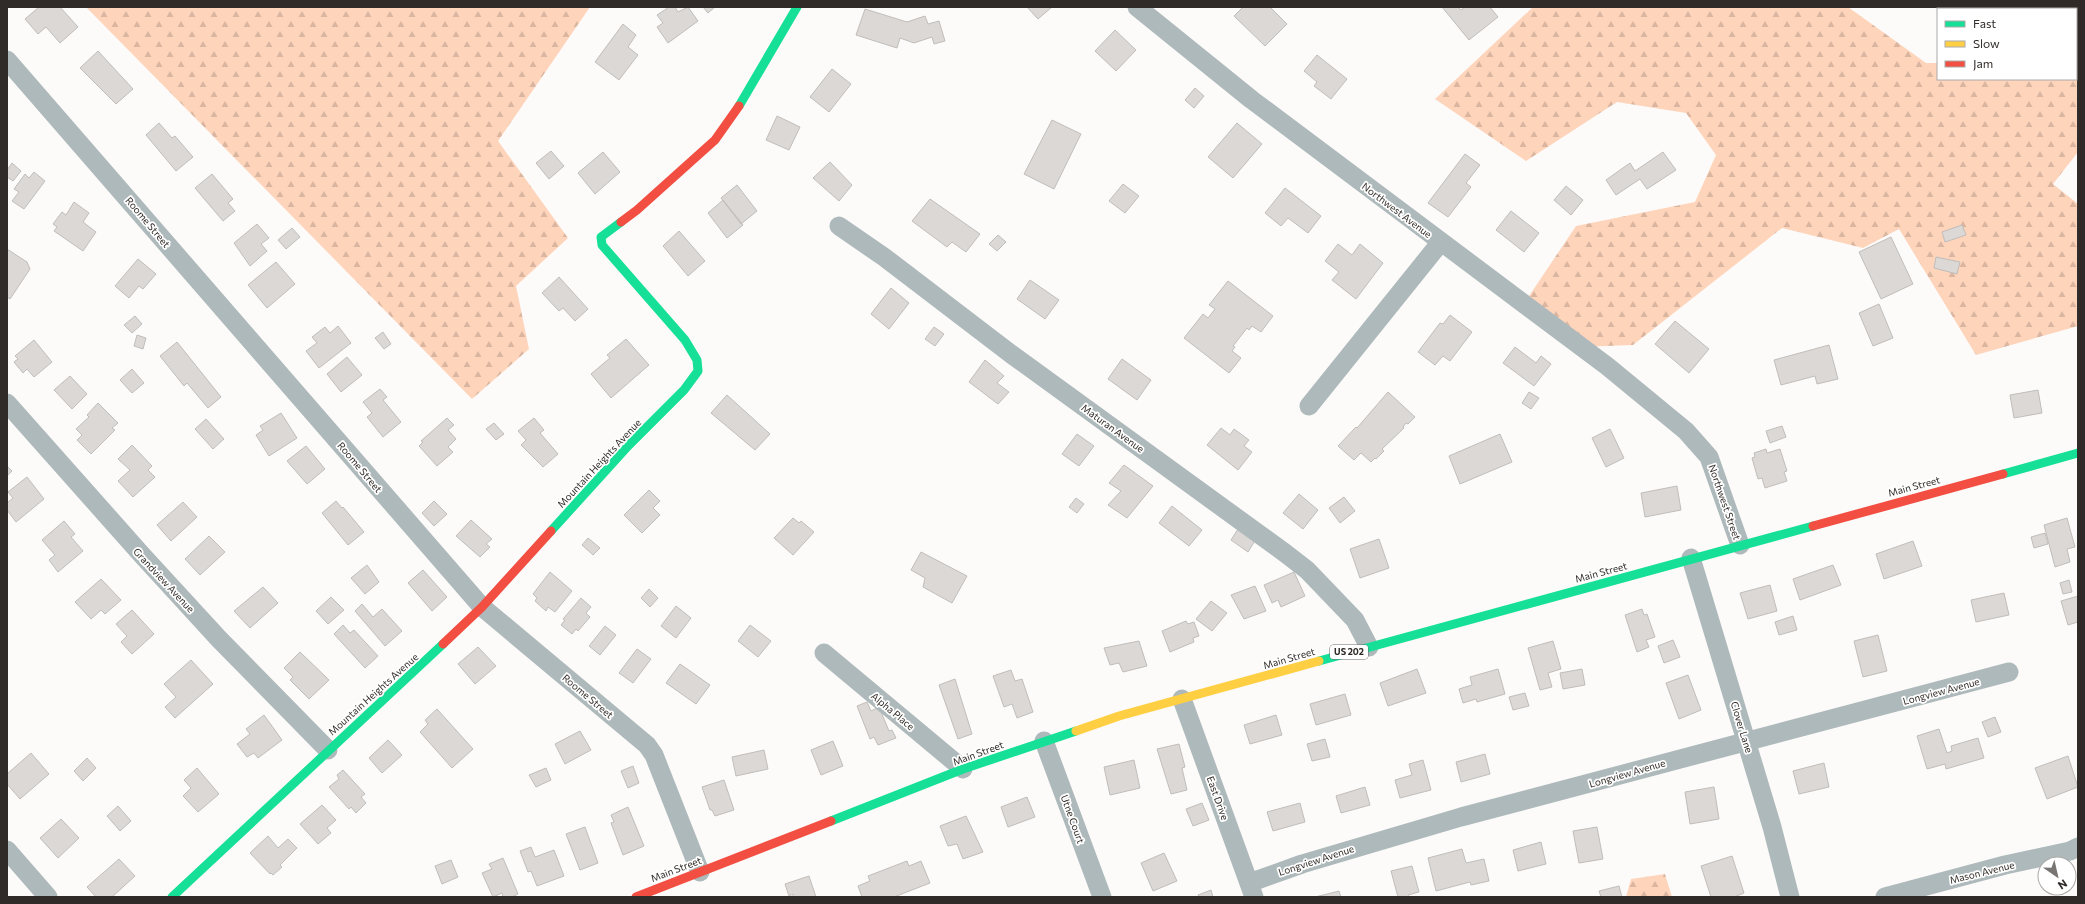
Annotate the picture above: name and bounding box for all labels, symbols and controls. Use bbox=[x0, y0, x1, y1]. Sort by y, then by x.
legend bbox=[1937, 8, 2077, 80]
text: Fast bbox=[1973, 16, 1996, 30]
text: Slow bbox=[1973, 36, 2000, 50]
text: Jam bbox=[1973, 56, 1993, 71]
street label: Northwest Avenue bbox=[1360, 180, 1434, 240]
street label: Roome Street bbox=[123, 194, 173, 250]
street label: Maturan Avenue bbox=[1079, 401, 1147, 455]
street label: Mountain Heights Avenue bbox=[555, 416, 643, 510]
street label: Roome Street bbox=[335, 439, 385, 495]
street label: Northwest Street bbox=[1706, 463, 1744, 541]
street label: Main Street bbox=[1887, 473, 1941, 499]
street label: Grandview Avenue bbox=[131, 545, 197, 615]
street label: Main Street bbox=[1574, 559, 1628, 585]
street label: Main Street bbox=[1262, 645, 1316, 671]
road number: US 202 bbox=[1330, 645, 1368, 659]
street label: Mountain Heights Avenue bbox=[326, 650, 420, 738]
street label: Roome Street bbox=[560, 671, 616, 721]
street label: Longview Avenue bbox=[1901, 675, 1981, 707]
street label: Alpha Place bbox=[869, 690, 917, 732]
street label: Clover Lane bbox=[1728, 700, 1756, 754]
street label: Main Street bbox=[951, 738, 1005, 768]
street label: Longview Avenue bbox=[1587, 756, 1667, 790]
street label: East Drive bbox=[1205, 774, 1231, 822]
street label: Utne Court bbox=[1059, 793, 1087, 845]
street label: Longview Avenue bbox=[1277, 842, 1355, 878]
street label: Main Street bbox=[649, 854, 703, 884]
north arrow bbox=[2037, 856, 2077, 896]
street label: Mason Avenue bbox=[1948, 858, 2016, 886]
text: N bbox=[2056, 877, 2070, 892]

